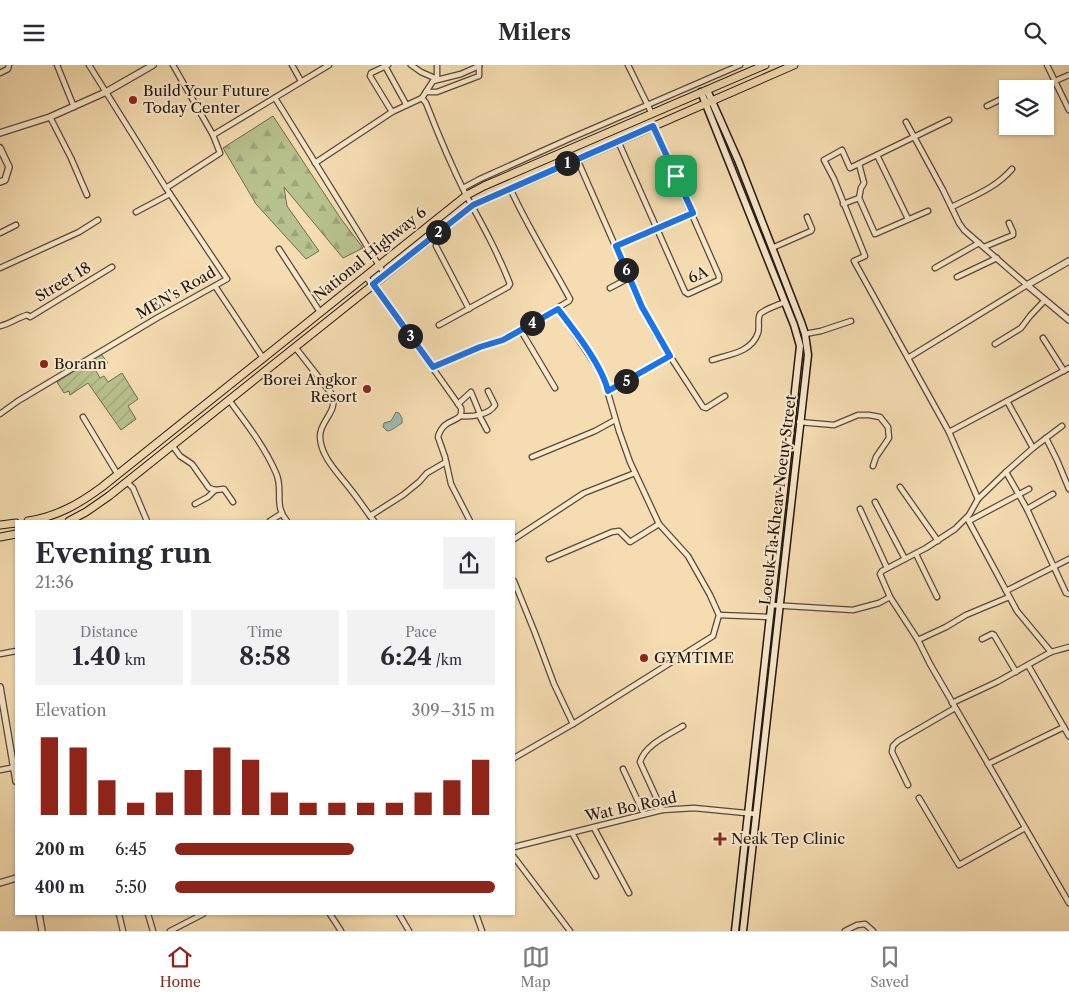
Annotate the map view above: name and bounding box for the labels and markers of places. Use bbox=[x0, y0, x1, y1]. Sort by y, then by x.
place label: Build Your Future Today Center bbox=[143, 81, 270, 117]
marker: Build Your Future Today Center bbox=[127, 94, 139, 106]
pin: 1 bbox=[554, 151, 580, 175]
pin bbox=[655, 155, 697, 197]
pin: 2 bbox=[426, 219, 450, 245]
pin: 6 bbox=[614, 257, 638, 283]
pin: 4 bbox=[520, 311, 544, 335]
pin: 3 bbox=[398, 323, 422, 349]
place label: Borann bbox=[54, 354, 107, 373]
marker: Borann bbox=[38, 358, 50, 370]
pin: 5 bbox=[614, 369, 638, 393]
place label: Borei Angkor Resort bbox=[263, 370, 358, 406]
marker: Borei Angkor Resort bbox=[361, 383, 373, 395]
place label: GYMTIME bbox=[654, 648, 734, 667]
marker: GYMTIME bbox=[638, 652, 650, 664]
place label: Neak Tep Clinic bbox=[731, 829, 845, 848]
marker: Neak Tep Clinic bbox=[713, 832, 727, 846]

